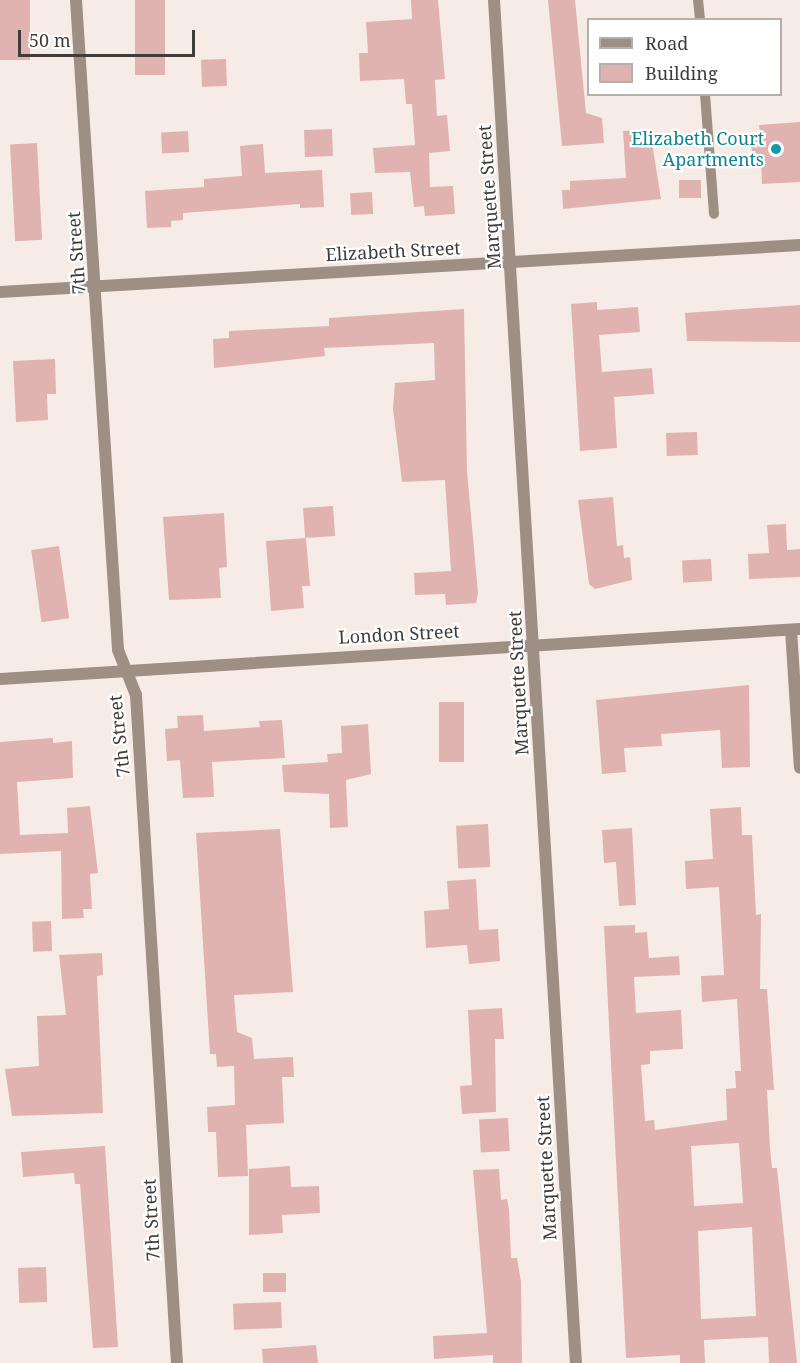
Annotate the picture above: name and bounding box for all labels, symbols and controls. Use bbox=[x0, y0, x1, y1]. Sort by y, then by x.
scale bar bbox=[21, 18, 198, 56]
legend bbox=[587, 18, 782, 96]
text: 50 m bbox=[29, 28, 71, 52]
text: Road bbox=[645, 31, 688, 55]
text: Building bbox=[645, 61, 718, 85]
street label: Marquette Street bbox=[473, 124, 505, 270]
place label: Elizabeth Court Apartments bbox=[631, 128, 764, 170]
marker: Elizabeth Court Apartments bbox=[769, 142, 783, 156]
street label: 7th Street bbox=[62, 211, 90, 295]
street label: Elizabeth Street bbox=[325, 237, 461, 265]
street label: Marquette Street bbox=[503, 610, 533, 756]
street label: London Street bbox=[338, 620, 460, 648]
street label: 7th Street bbox=[104, 694, 134, 778]
street label: Marquette Street bbox=[531, 1095, 561, 1241]
street label: 7th Street bbox=[138, 1178, 164, 1262]

